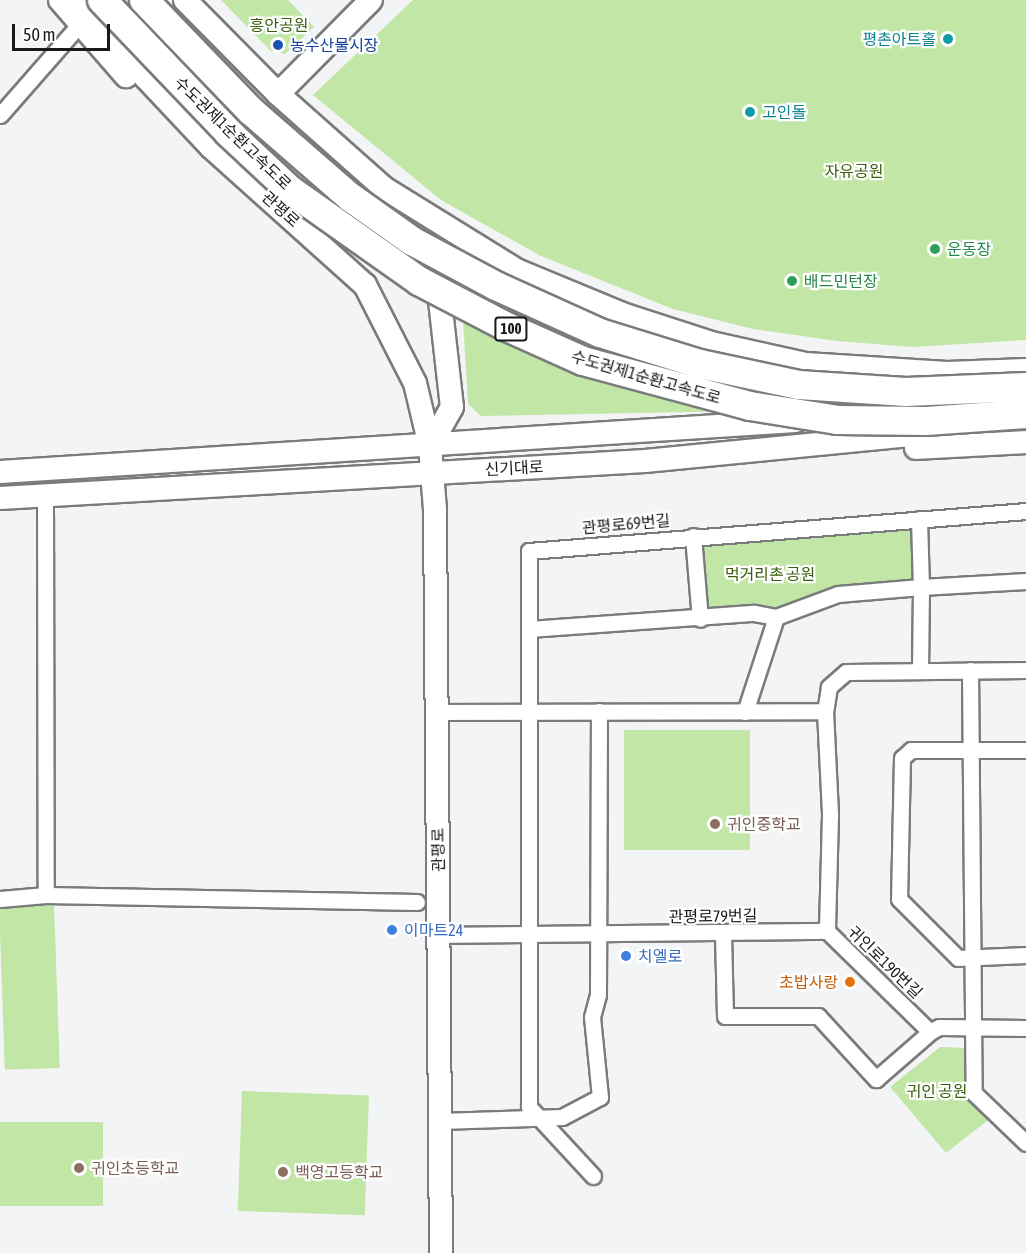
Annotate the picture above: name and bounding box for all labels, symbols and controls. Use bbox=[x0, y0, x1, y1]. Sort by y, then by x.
scale bar bbox=[15, 12, 112, 50]
park label: 흥안공원 bbox=[250, 15, 308, 35]
text: 50 m bbox=[23, 24, 55, 45]
place label: 평촌아트홀 bbox=[862, 29, 936, 49]
marker: 평촌아트홀 bbox=[941, 32, 955, 46]
place label: 농수산물시장 bbox=[290, 35, 378, 55]
marker: 농수산물시장 bbox=[271, 38, 285, 52]
street label: 수도권제1순환고속도로 bbox=[171, 72, 295, 194]
place label: 고인돌 bbox=[762, 102, 806, 122]
marker: 고인돌 bbox=[743, 105, 757, 119]
park label: 자유공원 bbox=[825, 161, 883, 181]
street label: 관평로 bbox=[258, 187, 304, 231]
place label: 운동장 bbox=[947, 239, 991, 259]
marker: 운동장 bbox=[928, 242, 942, 256]
place label: 배드민턴장 bbox=[804, 271, 878, 291]
marker: 배드민턴장 bbox=[785, 274, 799, 288]
road number: 100 bbox=[493, 317, 529, 341]
street label: 수도권제1순환고속도로 bbox=[569, 346, 723, 408]
street label: 신기대로 bbox=[484, 457, 544, 479]
street label: 관평로69번길 bbox=[581, 511, 671, 537]
park label: 먹거리촌 공원 bbox=[725, 564, 815, 584]
place label: 귀인중학교 bbox=[727, 814, 801, 834]
marker: 귀인중학교 bbox=[708, 817, 722, 831]
street label: 관평로 bbox=[428, 828, 448, 872]
street label: 관평로79번길 bbox=[669, 906, 757, 926]
place label: 이마트24 bbox=[404, 920, 463, 940]
street label: 귀인로190번길 bbox=[844, 922, 926, 1002]
marker: 이마트24 bbox=[385, 923, 399, 937]
place label: 치엘로 bbox=[638, 946, 682, 966]
marker: 치엘로 bbox=[619, 949, 633, 963]
place label: 초밥사랑 bbox=[779, 972, 838, 992]
marker: 초밥사랑 bbox=[843, 975, 857, 989]
park label: 귀인 공원 bbox=[906, 1081, 968, 1101]
place label: 귀인초등학교 bbox=[91, 1158, 179, 1178]
marker: 귀인초등학교 bbox=[72, 1161, 86, 1175]
place label: 백영고등학교 bbox=[295, 1162, 383, 1182]
marker: 백영고등학교 bbox=[276, 1165, 290, 1179]

